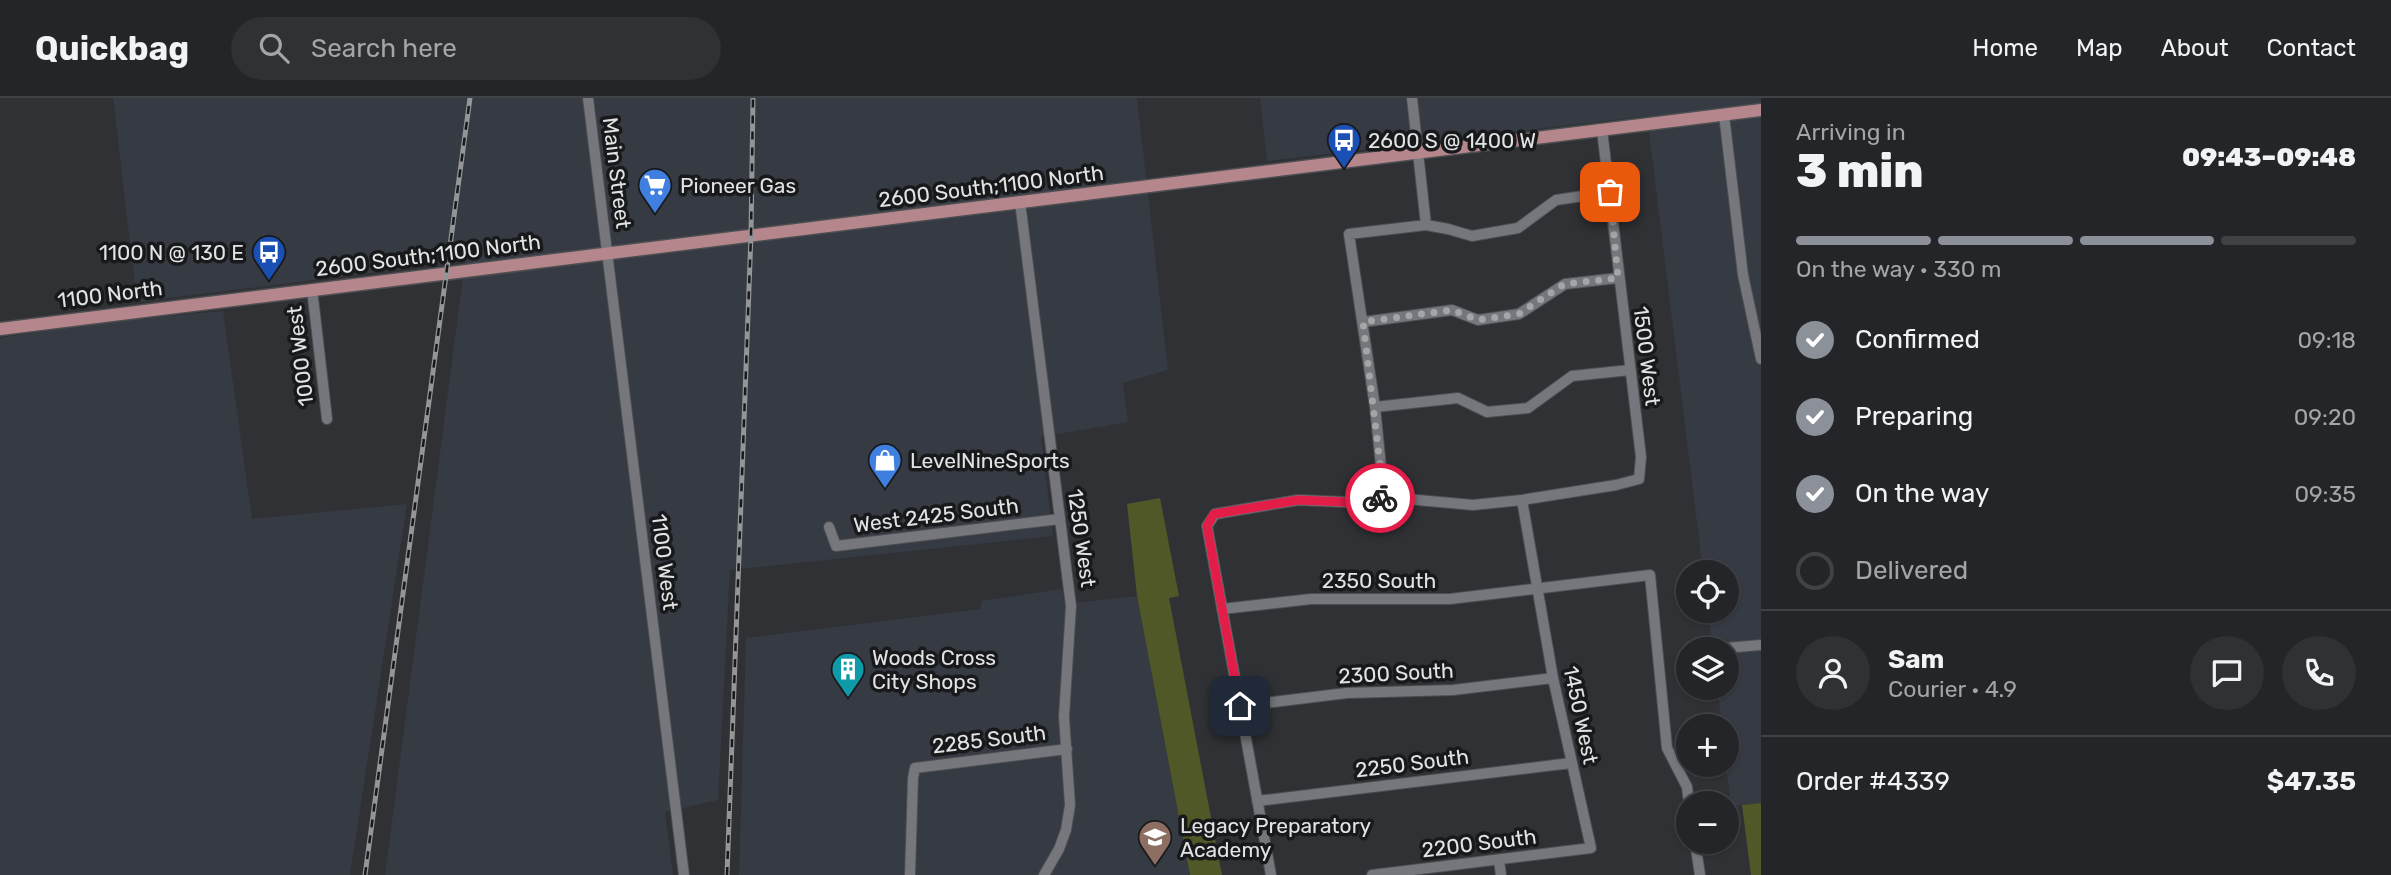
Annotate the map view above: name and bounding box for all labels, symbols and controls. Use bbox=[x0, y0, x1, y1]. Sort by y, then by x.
search box bbox=[231, 17, 721, 80]
text: Quickbag bbox=[35, 29, 189, 68]
icon: search bbox=[255, 29, 293, 67]
text: Search here bbox=[311, 33, 457, 64]
text: Home bbox=[1972, 34, 2038, 62]
text: Map bbox=[2076, 34, 2123, 62]
text: About bbox=[2161, 34, 2229, 62]
text: Contact bbox=[2267, 34, 2356, 62]
street label: Main Street bbox=[598, 116, 636, 230]
text: Arriving in bbox=[1796, 118, 1906, 146]
bus stop icon: 2600 S @ 1400 W bbox=[1325, 121, 1363, 170]
place label: 2600 S @ 1400 W bbox=[1368, 128, 1536, 153]
text: 09:43–09:48 bbox=[2182, 142, 2356, 173]
text: 3 min bbox=[1796, 144, 1924, 199]
street label: 2600 South;1100 North bbox=[877, 160, 1105, 212]
pin bbox=[1580, 162, 1640, 222]
supermarket icon: Pioneer Gas bbox=[636, 166, 674, 215]
place label: Pioneer Gas bbox=[680, 173, 796, 198]
icon: bag bbox=[1591, 173, 1629, 211]
street label: 2600 South;1100 North bbox=[314, 229, 542, 281]
bus stop icon: 1100 N @ 130 E bbox=[250, 233, 288, 282]
place label: 1100 N @ 130 E bbox=[99, 240, 244, 265]
text: On the way · 330 m bbox=[1796, 255, 2001, 283]
street label: 1100 North bbox=[56, 275, 164, 313]
street label: 1000 West bbox=[281, 304, 319, 408]
street label: 1500 West bbox=[1629, 305, 1665, 407]
icon: check bbox=[1796, 321, 1834, 359]
text: Confirmed bbox=[1855, 324, 1980, 355]
text: 09:18 bbox=[2297, 326, 2356, 354]
icon: check bbox=[1796, 398, 1834, 436]
text: Preparing bbox=[1855, 401, 1973, 432]
text: 09:20 bbox=[2294, 403, 2356, 431]
shop icon: LevelNineSports bbox=[866, 441, 904, 490]
place label: LevelNineSports bbox=[910, 448, 1070, 473]
courier bbox=[1345, 463, 1415, 533]
icon: check bbox=[1796, 475, 1834, 513]
text: On the way bbox=[1855, 478, 1989, 509]
icon: bike bbox=[1361, 479, 1399, 517]
text: 09:35 bbox=[2294, 480, 2356, 508]
street label: 1250 West bbox=[1063, 487, 1101, 589]
street label: West 2425 South bbox=[852, 492, 1020, 538]
street label: 1100 West bbox=[647, 513, 683, 611]
text: Delivered bbox=[1855, 555, 1968, 586]
map controls bbox=[1676, 560, 1739, 854]
button: locate bbox=[1676, 560, 1739, 623]
street label: 2350 South bbox=[1322, 568, 1436, 593]
button: person bbox=[1796, 636, 1870, 710]
button: chat bbox=[2190, 636, 2264, 710]
button: phone bbox=[2282, 636, 2356, 710]
button: layers bbox=[1676, 637, 1739, 700]
text: Sam bbox=[1888, 644, 1944, 675]
place label: Woods Cross City Shops bbox=[872, 645, 996, 694]
building icon: Woods Cross City Shops bbox=[829, 650, 867, 699]
street label: 2300 South bbox=[1338, 657, 1454, 689]
street label: 1450 West bbox=[1558, 664, 1604, 766]
text: Courier · 4.9 bbox=[1888, 675, 2017, 703]
pin bbox=[1210, 676, 1270, 736]
icon: home bbox=[1221, 687, 1259, 725]
button: + bbox=[1676, 714, 1739, 777]
street label: 2285 South bbox=[931, 720, 1047, 758]
street label: 2250 South bbox=[1354, 744, 1470, 782]
text: Order #4339 bbox=[1796, 766, 1950, 797]
text: $47.35 bbox=[2267, 766, 2356, 797]
button: − bbox=[1676, 791, 1739, 854]
place label: Legacy Preparatory Academy bbox=[1180, 813, 1372, 862]
school or university icon: Legacy Preparatory Academy bbox=[1136, 818, 1174, 867]
street label: 2200 South bbox=[1420, 824, 1538, 862]

